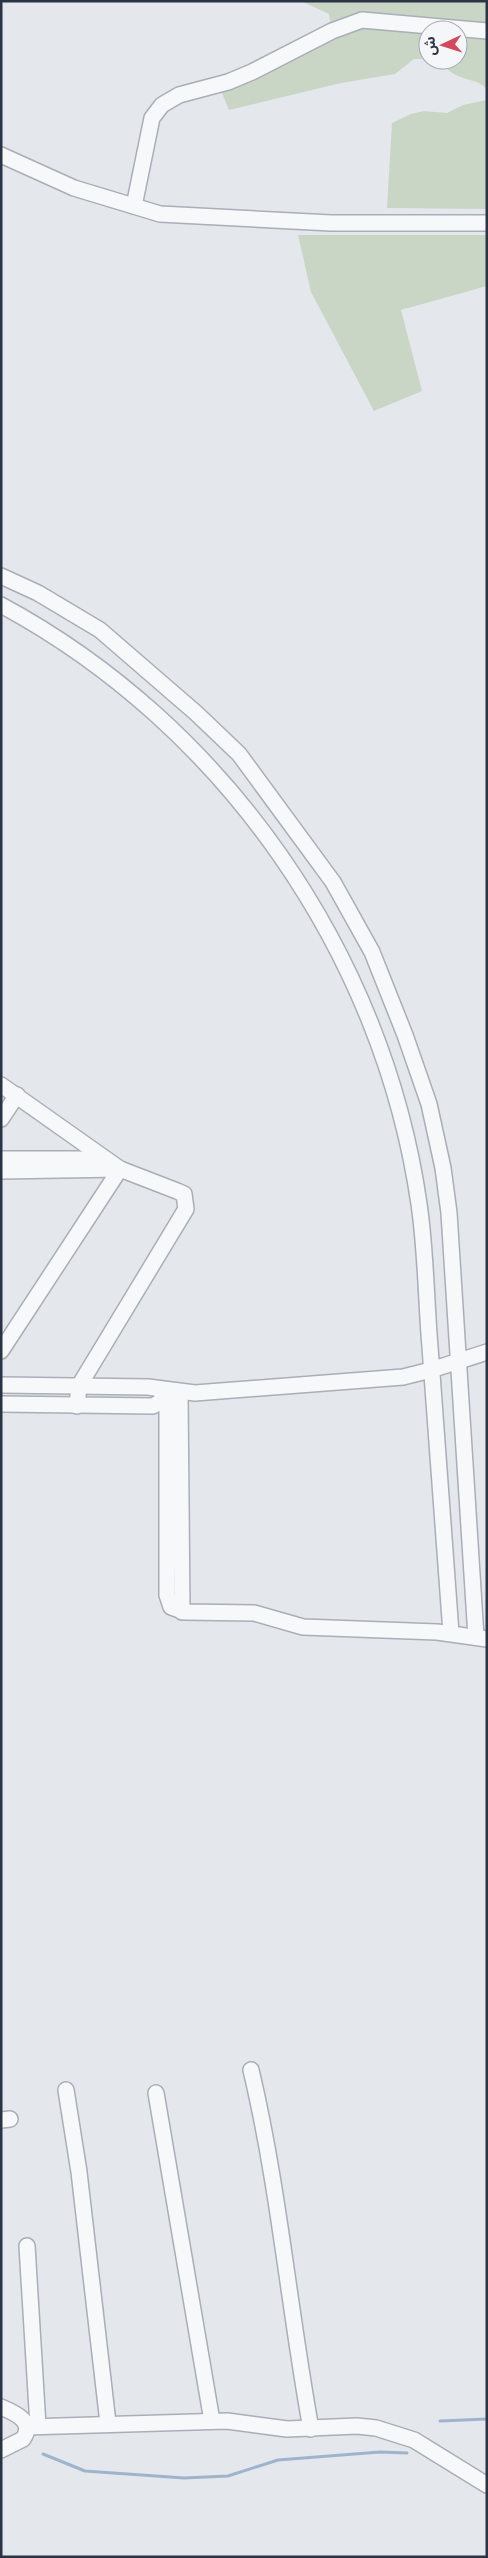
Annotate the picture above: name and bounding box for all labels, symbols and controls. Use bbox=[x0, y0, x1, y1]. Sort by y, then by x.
north arrow bbox=[418, 20, 468, 70]
text: ش bbox=[422, 36, 441, 56]

